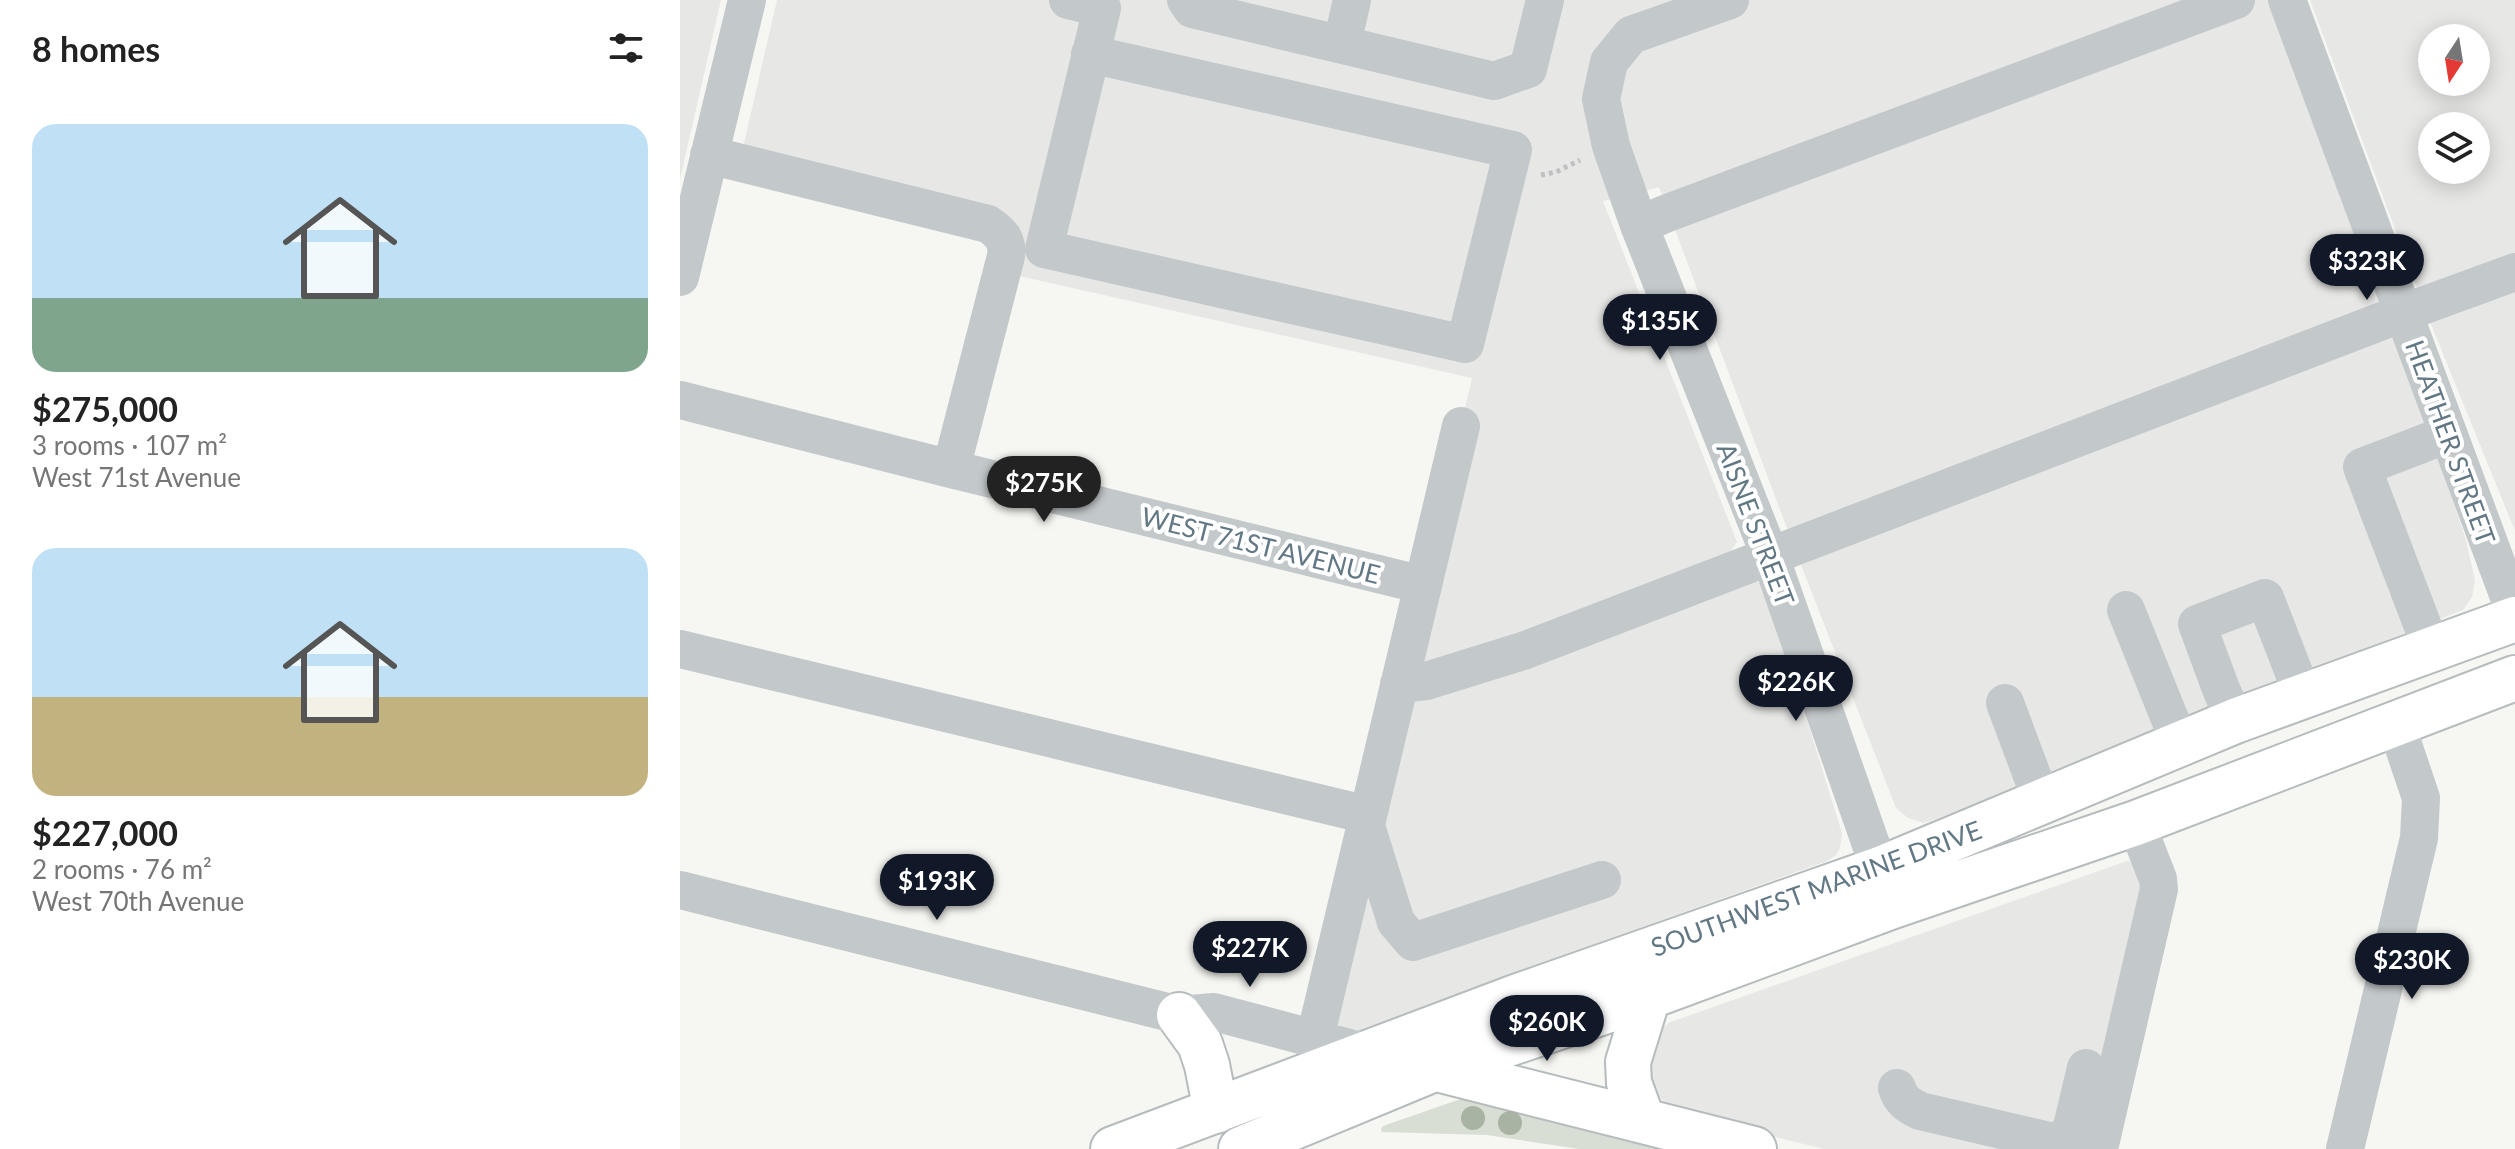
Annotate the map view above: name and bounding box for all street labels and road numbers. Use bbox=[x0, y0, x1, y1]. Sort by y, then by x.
street label: HEATHER STREET bbox=[2399, 336, 2503, 548]
street label: AISNE STREET bbox=[1710, 438, 1802, 610]
street label: WEST 71ST AVENUE bbox=[1138, 500, 1384, 590]
street label: SOUTHWEST MARINE DRIVE bbox=[1646, 813, 1986, 963]

